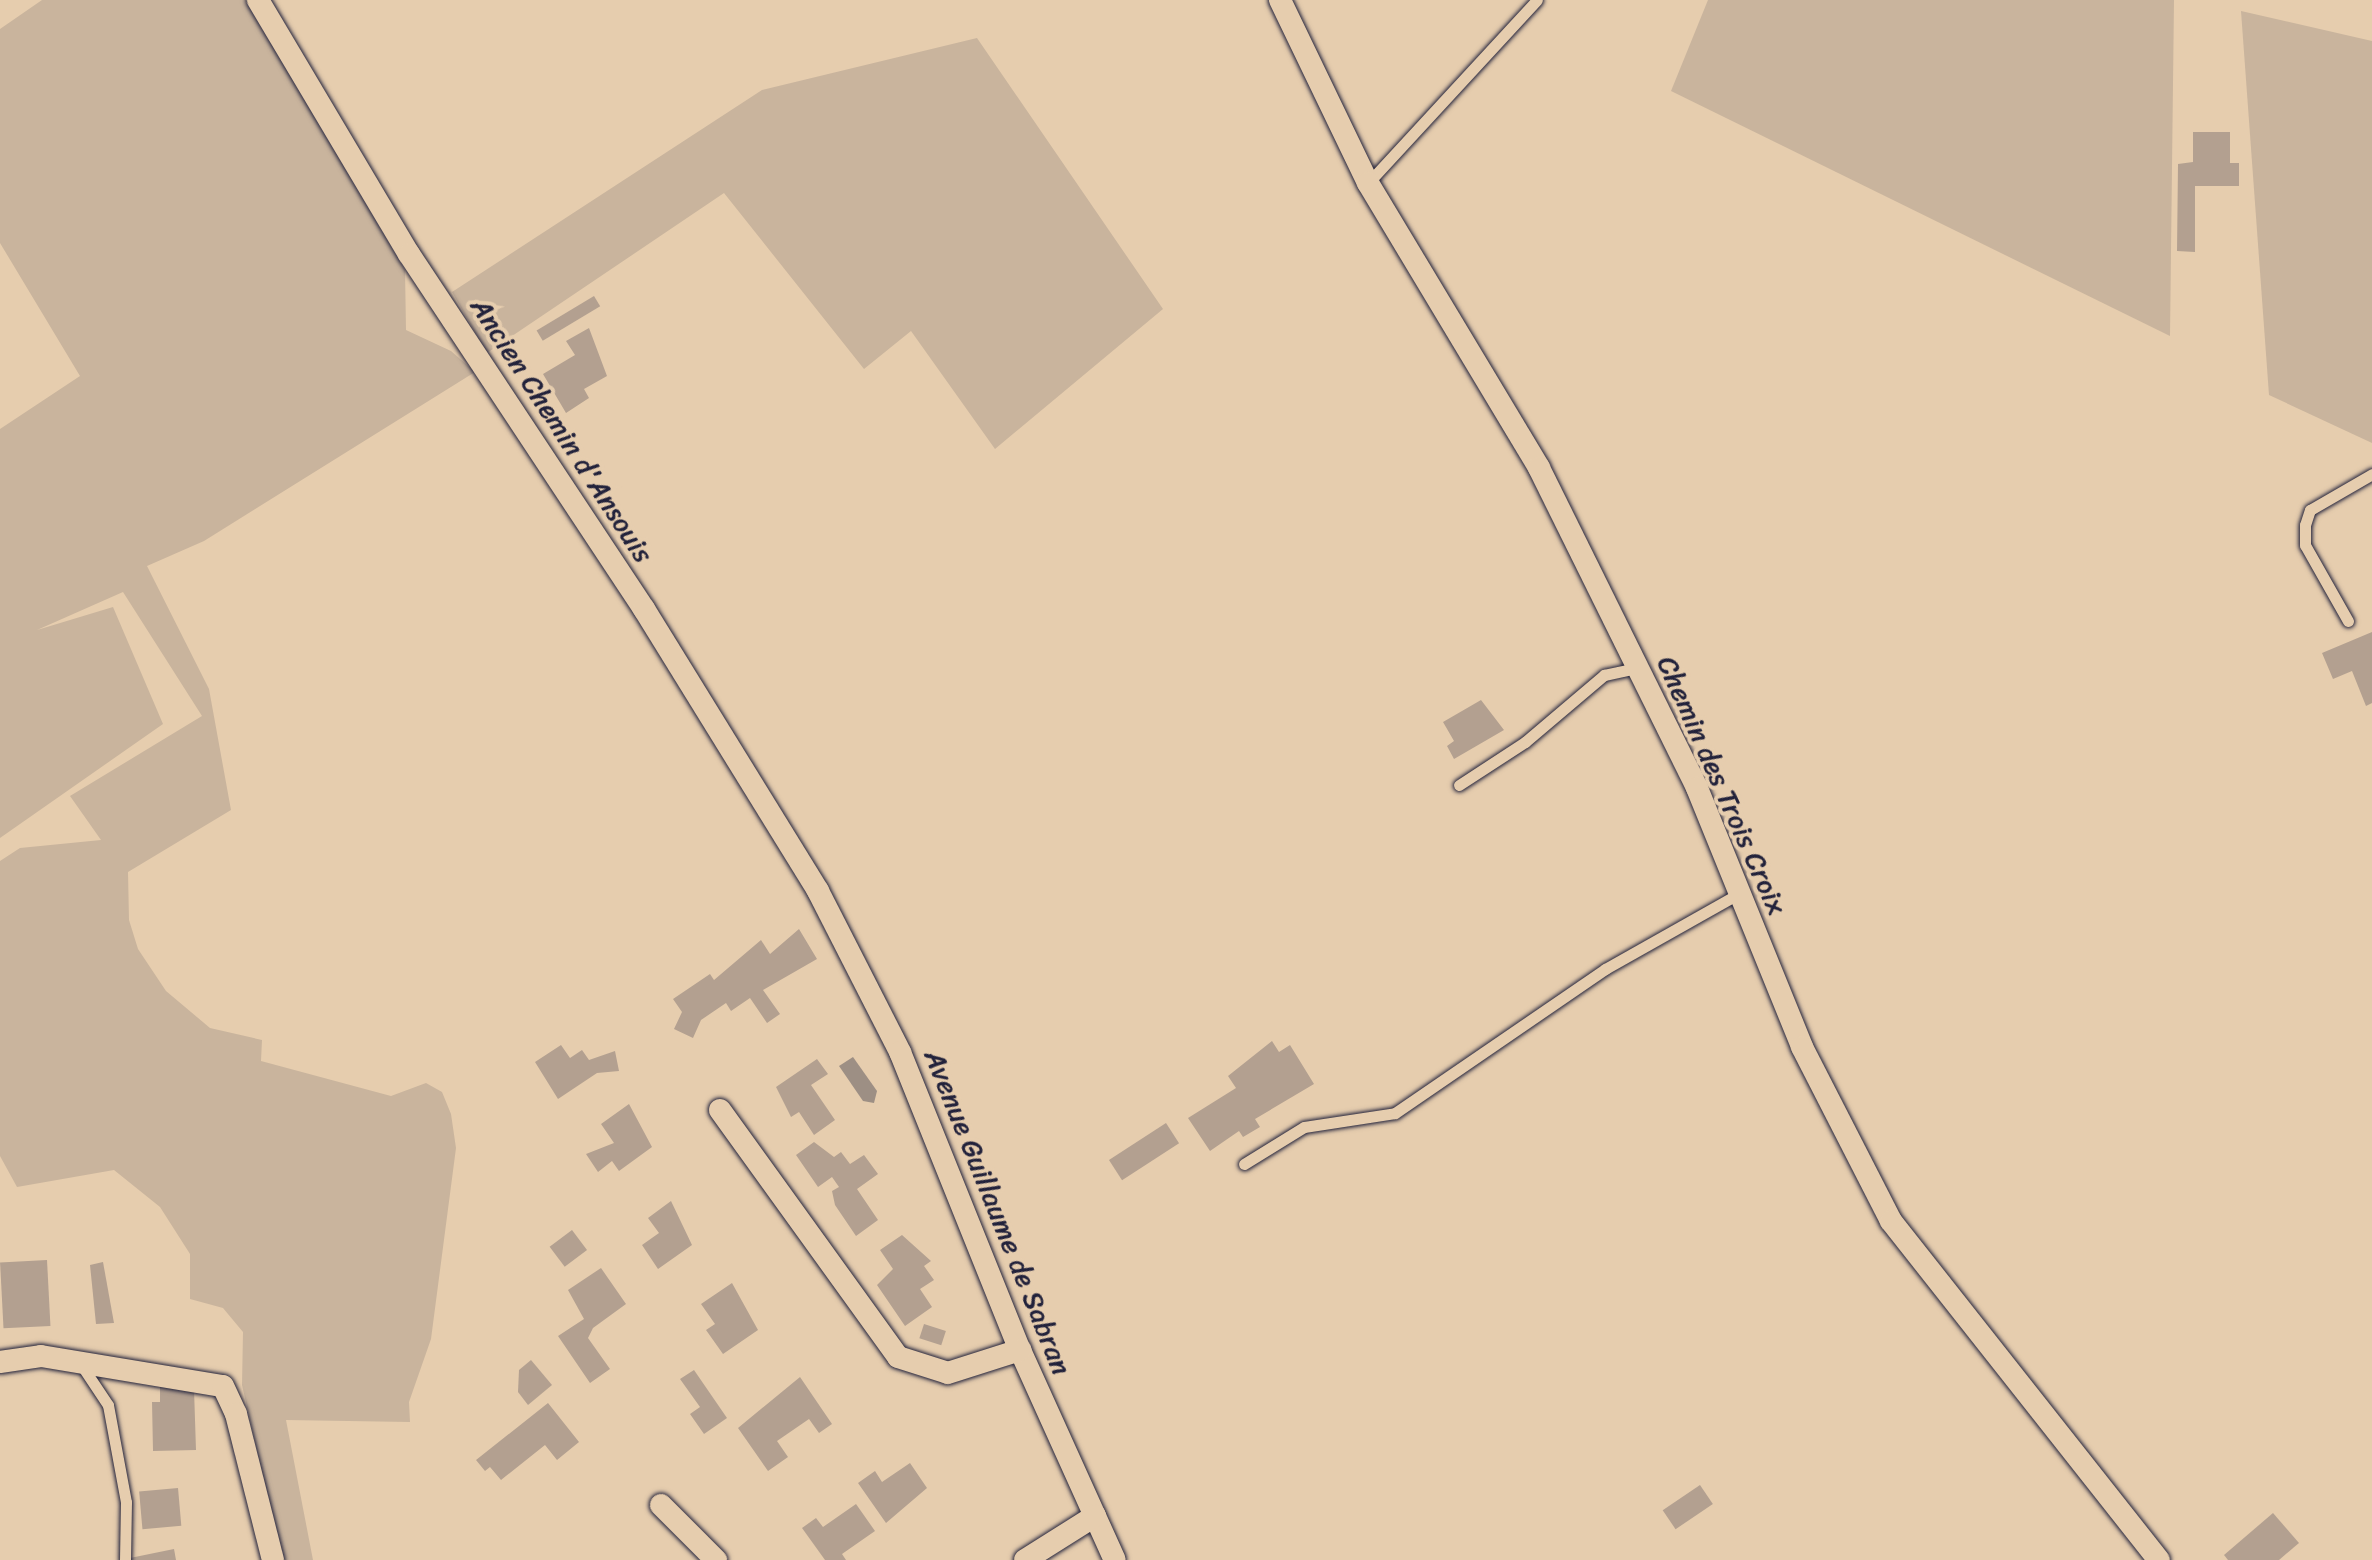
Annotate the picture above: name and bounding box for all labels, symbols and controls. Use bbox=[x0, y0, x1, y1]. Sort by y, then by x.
street label: Ancien Chemin d'Ansouis bbox=[463, 291, 661, 569]
street label: Chemin des Trois Croix bbox=[1650, 651, 1794, 919]
street label: Avenue Guillaume de Sabran bbox=[917, 1044, 1079, 1380]

